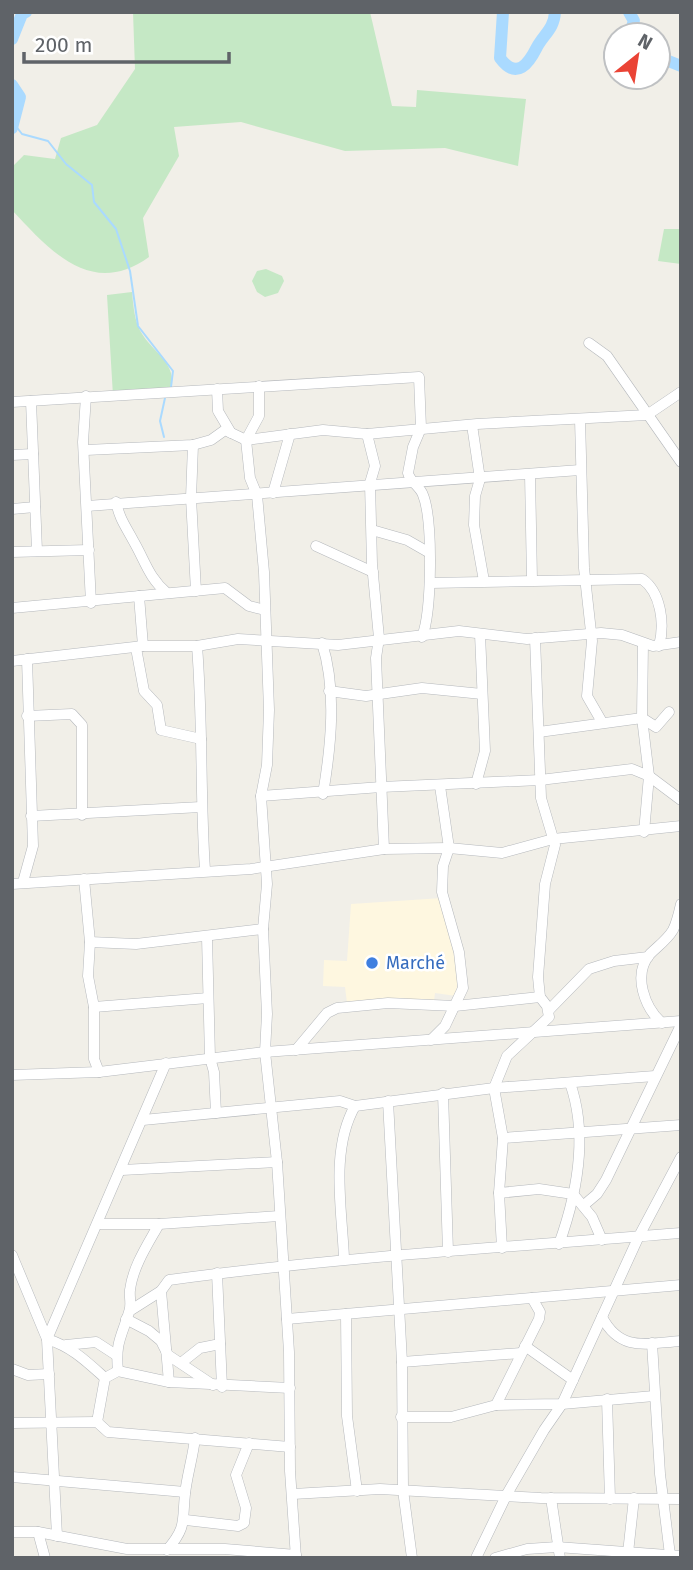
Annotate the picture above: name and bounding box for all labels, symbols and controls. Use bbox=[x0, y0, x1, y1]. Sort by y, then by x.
scale bar bbox=[24, 21, 229, 65]
north arrow bbox=[602, 21, 672, 91]
text: N bbox=[634, 29, 656, 55]
text: 200 m bbox=[35, 32, 92, 58]
place label: Marché bbox=[386, 952, 445, 974]
marker: Marché bbox=[364, 955, 380, 971]

